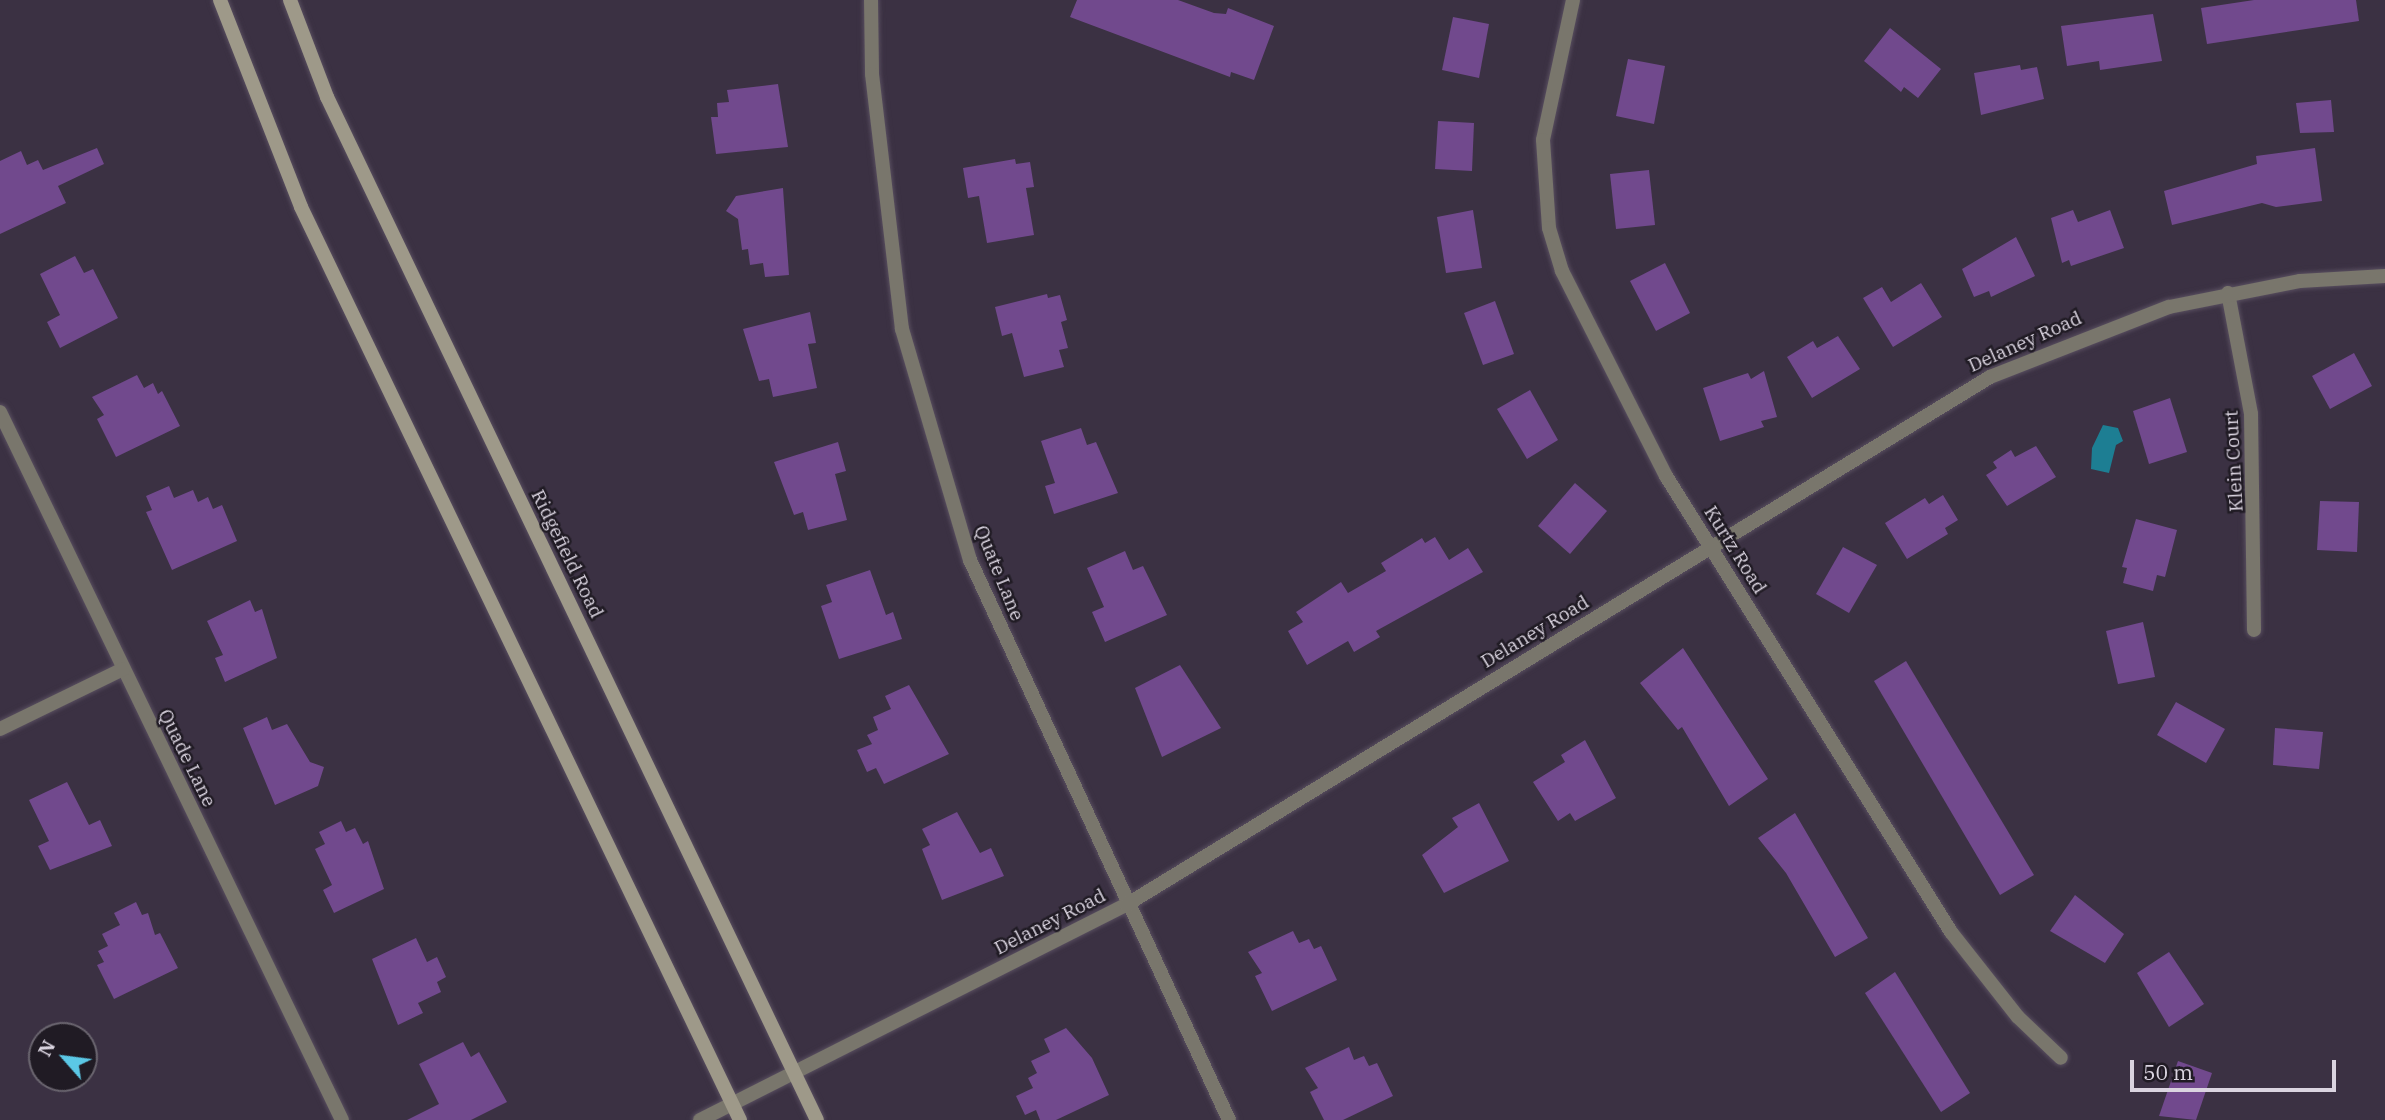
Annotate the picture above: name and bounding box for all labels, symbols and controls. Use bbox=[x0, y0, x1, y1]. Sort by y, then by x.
street label: Delaney Road bbox=[1965, 307, 2085, 377]
street label: Klein Court bbox=[2220, 410, 2248, 512]
street label: Ridgefield Road bbox=[526, 486, 608, 622]
street label: Kurtz Road bbox=[1699, 502, 1771, 598]
street label: Quate Lane bbox=[970, 522, 1028, 624]
street label: Delaney Road bbox=[1477, 591, 1593, 673]
street label: Quade Lane bbox=[154, 705, 220, 811]
street label: Delaney Road bbox=[991, 884, 1109, 960]
north arrow bbox=[28, 1022, 98, 1092]
text: N bbox=[32, 1036, 60, 1060]
scale bar bbox=[2133, 1046, 2340, 1090]
text: 50 m bbox=[2143, 1058, 2193, 1086]

